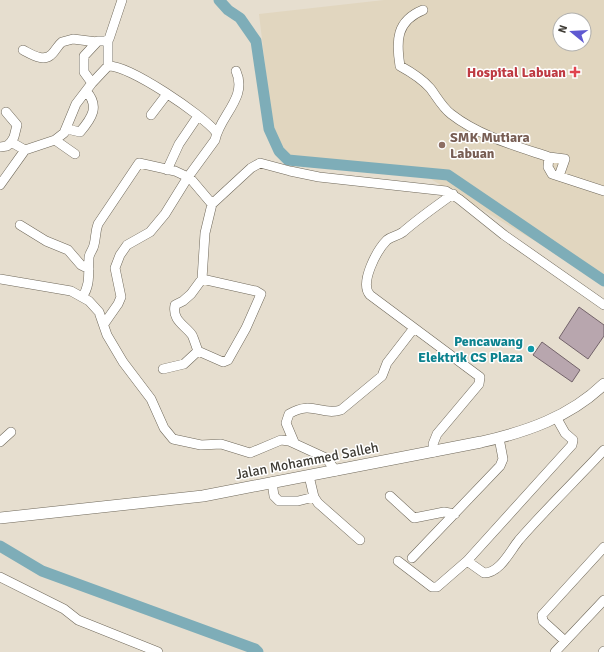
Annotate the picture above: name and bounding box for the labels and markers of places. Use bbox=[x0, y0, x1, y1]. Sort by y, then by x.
place label: Hospital Labuan bbox=[467, 64, 566, 81]
marker: Hospital Labuan bbox=[569, 66, 581, 78]
place label: SMK Mutiara Labuan bbox=[450, 129, 530, 162]
marker: SMK Mutiara Labuan bbox=[437, 140, 447, 150]
place label: Pencawang Elektrik CS Plaza bbox=[418, 333, 523, 366]
marker: Pencawang Elektrik CS Plaza bbox=[526, 344, 536, 354]

